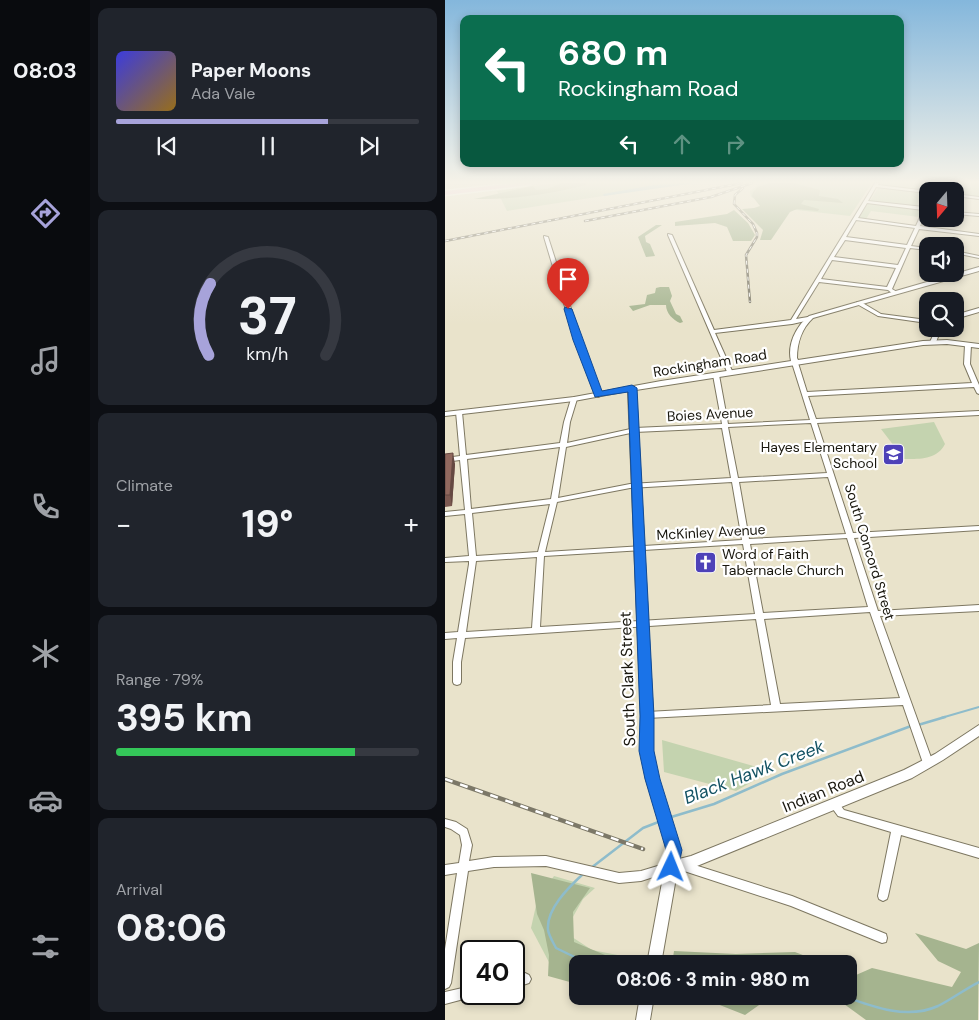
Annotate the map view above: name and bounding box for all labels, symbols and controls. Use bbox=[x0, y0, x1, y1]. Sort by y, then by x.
text: 680 m bbox=[558, 30, 668, 76]
icon: left bbox=[475, 35, 540, 100]
text: 08:03 bbox=[13, 56, 77, 85]
text: Paper Moons bbox=[191, 58, 311, 83]
text: Rockingham Road bbox=[558, 74, 739, 103]
text: Ada Vale bbox=[191, 83, 255, 104]
icon: left bbox=[615, 130, 643, 158]
icon: ahead bbox=[668, 130, 696, 158]
icon: right bbox=[721, 130, 749, 158]
icon: previous bbox=[153, 132, 181, 160]
icon: pause bbox=[254, 132, 282, 160]
icon: next bbox=[355, 132, 383, 160]
north arrow bbox=[919, 182, 964, 228]
map controls bbox=[919, 182, 964, 337]
icon: directions bbox=[28, 196, 63, 231]
button: sound bbox=[919, 237, 964, 282]
pin bbox=[547, 258, 589, 309]
icon: arrive bbox=[554, 265, 582, 293]
text: 37 bbox=[238, 282, 297, 350]
button: search bbox=[919, 292, 964, 337]
text: km/h bbox=[246, 342, 289, 366]
icon: music bbox=[28, 343, 63, 378]
street label: Rockingham Road bbox=[652, 345, 768, 381]
street label: Boies Avenue bbox=[666, 403, 754, 425]
place label: Hayes Elementary School bbox=[761, 438, 877, 472]
school or university icon: Hayes Elementary School bbox=[881, 443, 905, 467]
text: Climate bbox=[116, 475, 173, 496]
street label: South Concord Street bbox=[841, 482, 899, 622]
icon: phone bbox=[28, 489, 63, 524]
text: 19° bbox=[242, 499, 293, 549]
text: − bbox=[116, 506, 131, 543]
text: + bbox=[404, 506, 419, 543]
street label: McKinley Avenue bbox=[656, 520, 766, 544]
place label: Word of Faith Tabernacle Church bbox=[722, 545, 844, 579]
church icon: Word of Faith Tabernacle Church bbox=[694, 550, 718, 574]
street label: South Clark Street bbox=[615, 611, 640, 747]
icon: climate bbox=[28, 636, 63, 671]
text: Range · 79% bbox=[116, 669, 203, 690]
text: 395 km bbox=[116, 693, 252, 743]
water label: Black Hawk Creek bbox=[680, 734, 828, 810]
street label: Indian Road bbox=[779, 766, 867, 817]
icon: car bbox=[28, 783, 63, 818]
position arrow bbox=[644, 840, 696, 892]
text: Arrival bbox=[116, 879, 163, 900]
text: 08:06 bbox=[116, 903, 227, 953]
icon: filters bbox=[28, 929, 63, 964]
speed limit sign: 40 bbox=[460, 940, 525, 1005]
text: 08:06 · 3 min · 980 m bbox=[616, 967, 810, 992]

